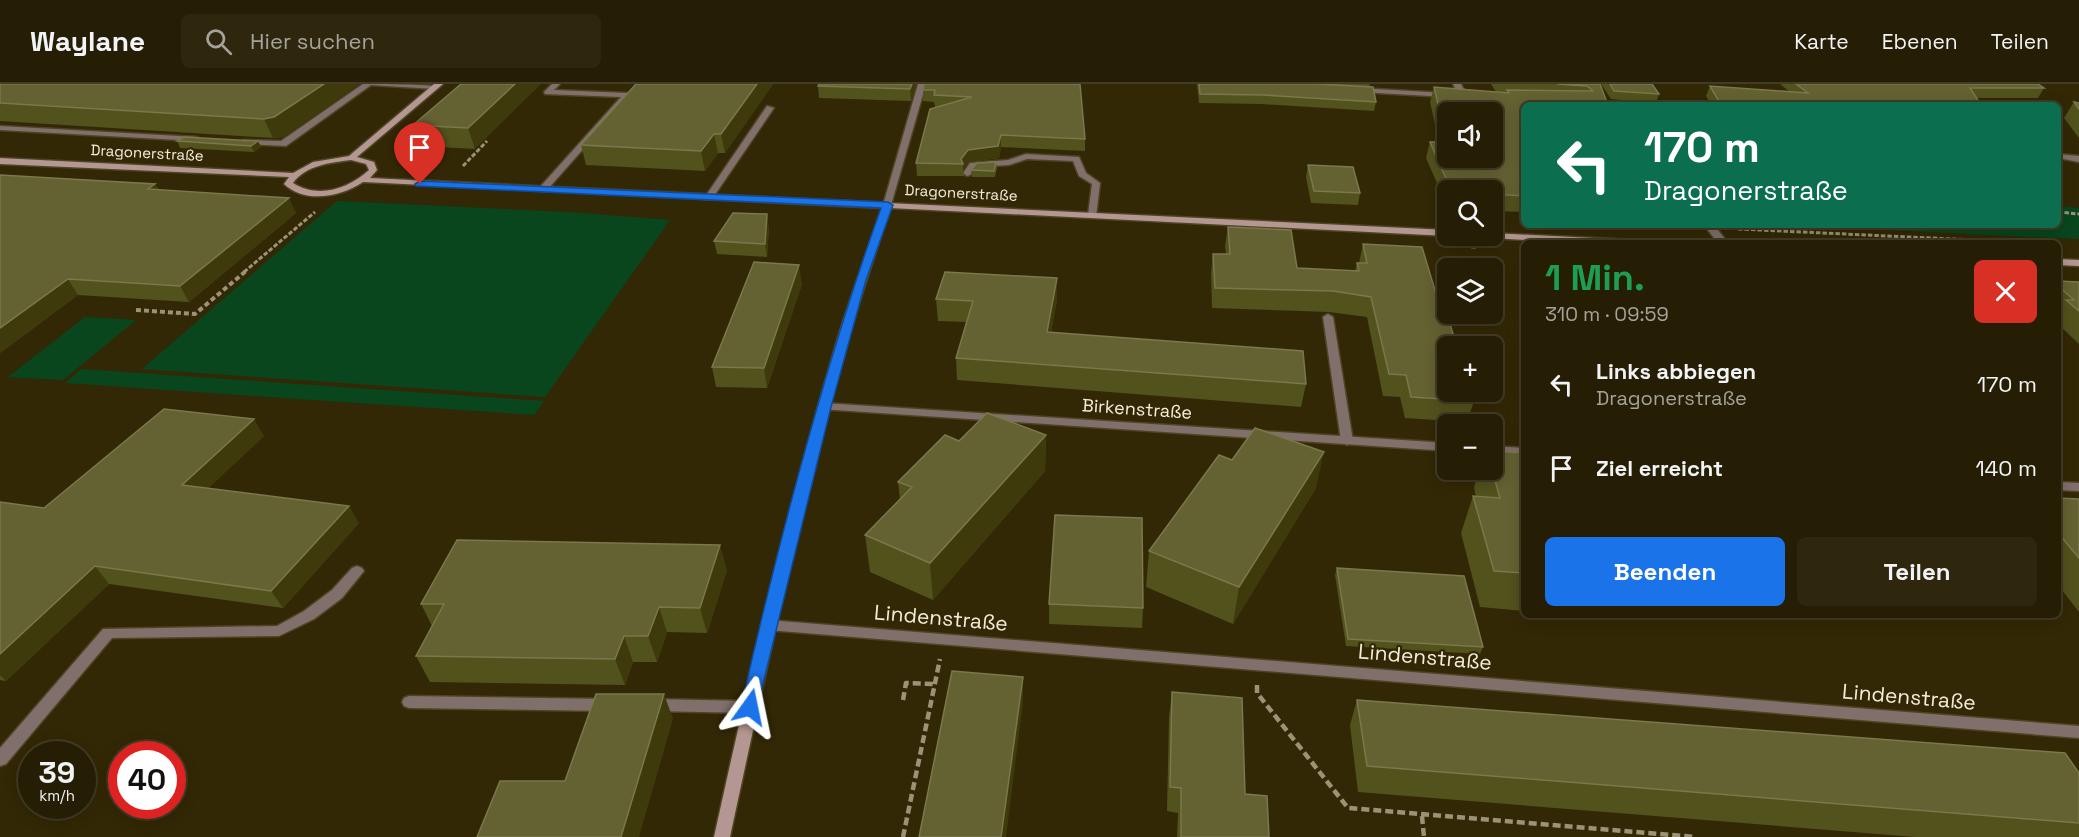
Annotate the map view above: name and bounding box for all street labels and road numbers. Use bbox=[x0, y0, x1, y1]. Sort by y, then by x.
street label: Dragonerstraße bbox=[90, 140, 204, 165]
street label: Dragonerstraße bbox=[904, 180, 1018, 205]
street label: Birkenstraße bbox=[1081, 393, 1193, 424]
street label: Lindenstraße bbox=[873, 598, 1009, 637]
street label: Lindenstraße bbox=[1357, 637, 1493, 676]
street label: Lindenstraße bbox=[1841, 677, 1977, 716]

